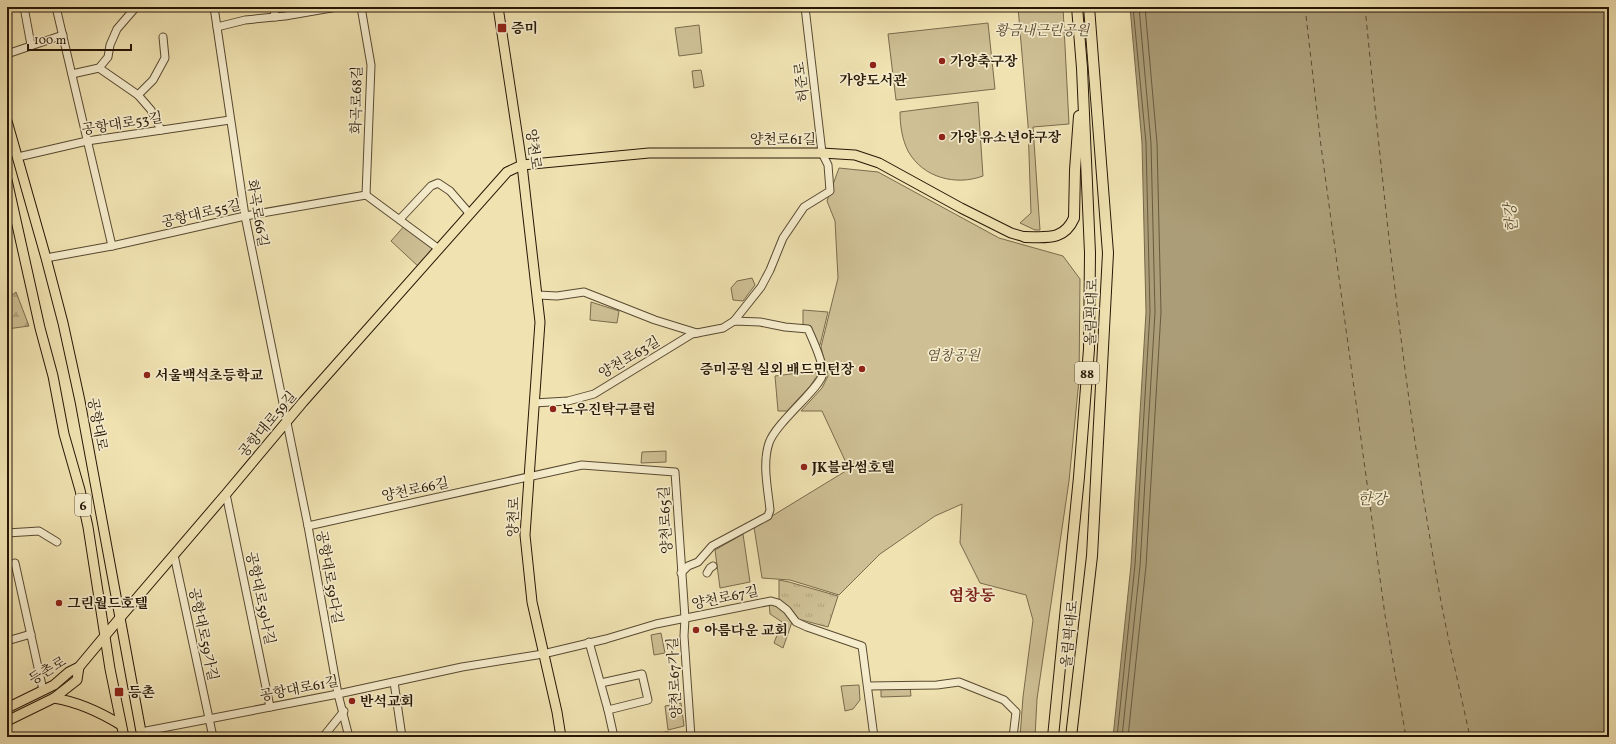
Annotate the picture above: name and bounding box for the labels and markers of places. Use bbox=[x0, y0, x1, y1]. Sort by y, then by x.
place label: 증미 bbox=[511, 20, 538, 39]
marker: 증미 bbox=[496, 22, 508, 34]
place label: 가양축구장 bbox=[950, 53, 1018, 72]
marker: 가양축구장 bbox=[937, 56, 947, 66]
marker: 가양도서관 bbox=[868, 60, 878, 70]
place label: 가양도서관 bbox=[839, 72, 907, 91]
place label: 가양 유소년야구장 bbox=[950, 129, 1061, 148]
marker: 가양 유소년야구장 bbox=[937, 132, 947, 142]
place label: 증미공원 실외 배드민턴장 bbox=[700, 361, 854, 380]
marker: 증미공원 실외 배드민턴장 bbox=[857, 364, 867, 374]
place label: 서울백석초등학교 bbox=[155, 367, 264, 386]
marker: 서울백석초등학교 bbox=[142, 370, 152, 380]
place label: 노우진탁구클럽 bbox=[561, 401, 656, 420]
marker: 노우진탁구클럽 bbox=[548, 404, 558, 414]
place label: JK블라썸호텔 bbox=[811, 459, 895, 478]
marker: JK블라썸호텔 bbox=[799, 462, 809, 472]
place label: 그린월드호텔 bbox=[67, 595, 148, 614]
marker: 그린월드호텔 bbox=[54, 598, 64, 608]
place label: 아름다운 교회 bbox=[704, 622, 788, 641]
marker: 아름다운 교회 bbox=[691, 625, 701, 635]
place label: 등촌 bbox=[128, 684, 156, 703]
marker: 등촌 bbox=[113, 686, 125, 698]
place label: 반석교회 bbox=[360, 693, 414, 712]
marker: 반석교회 bbox=[347, 696, 357, 706]

